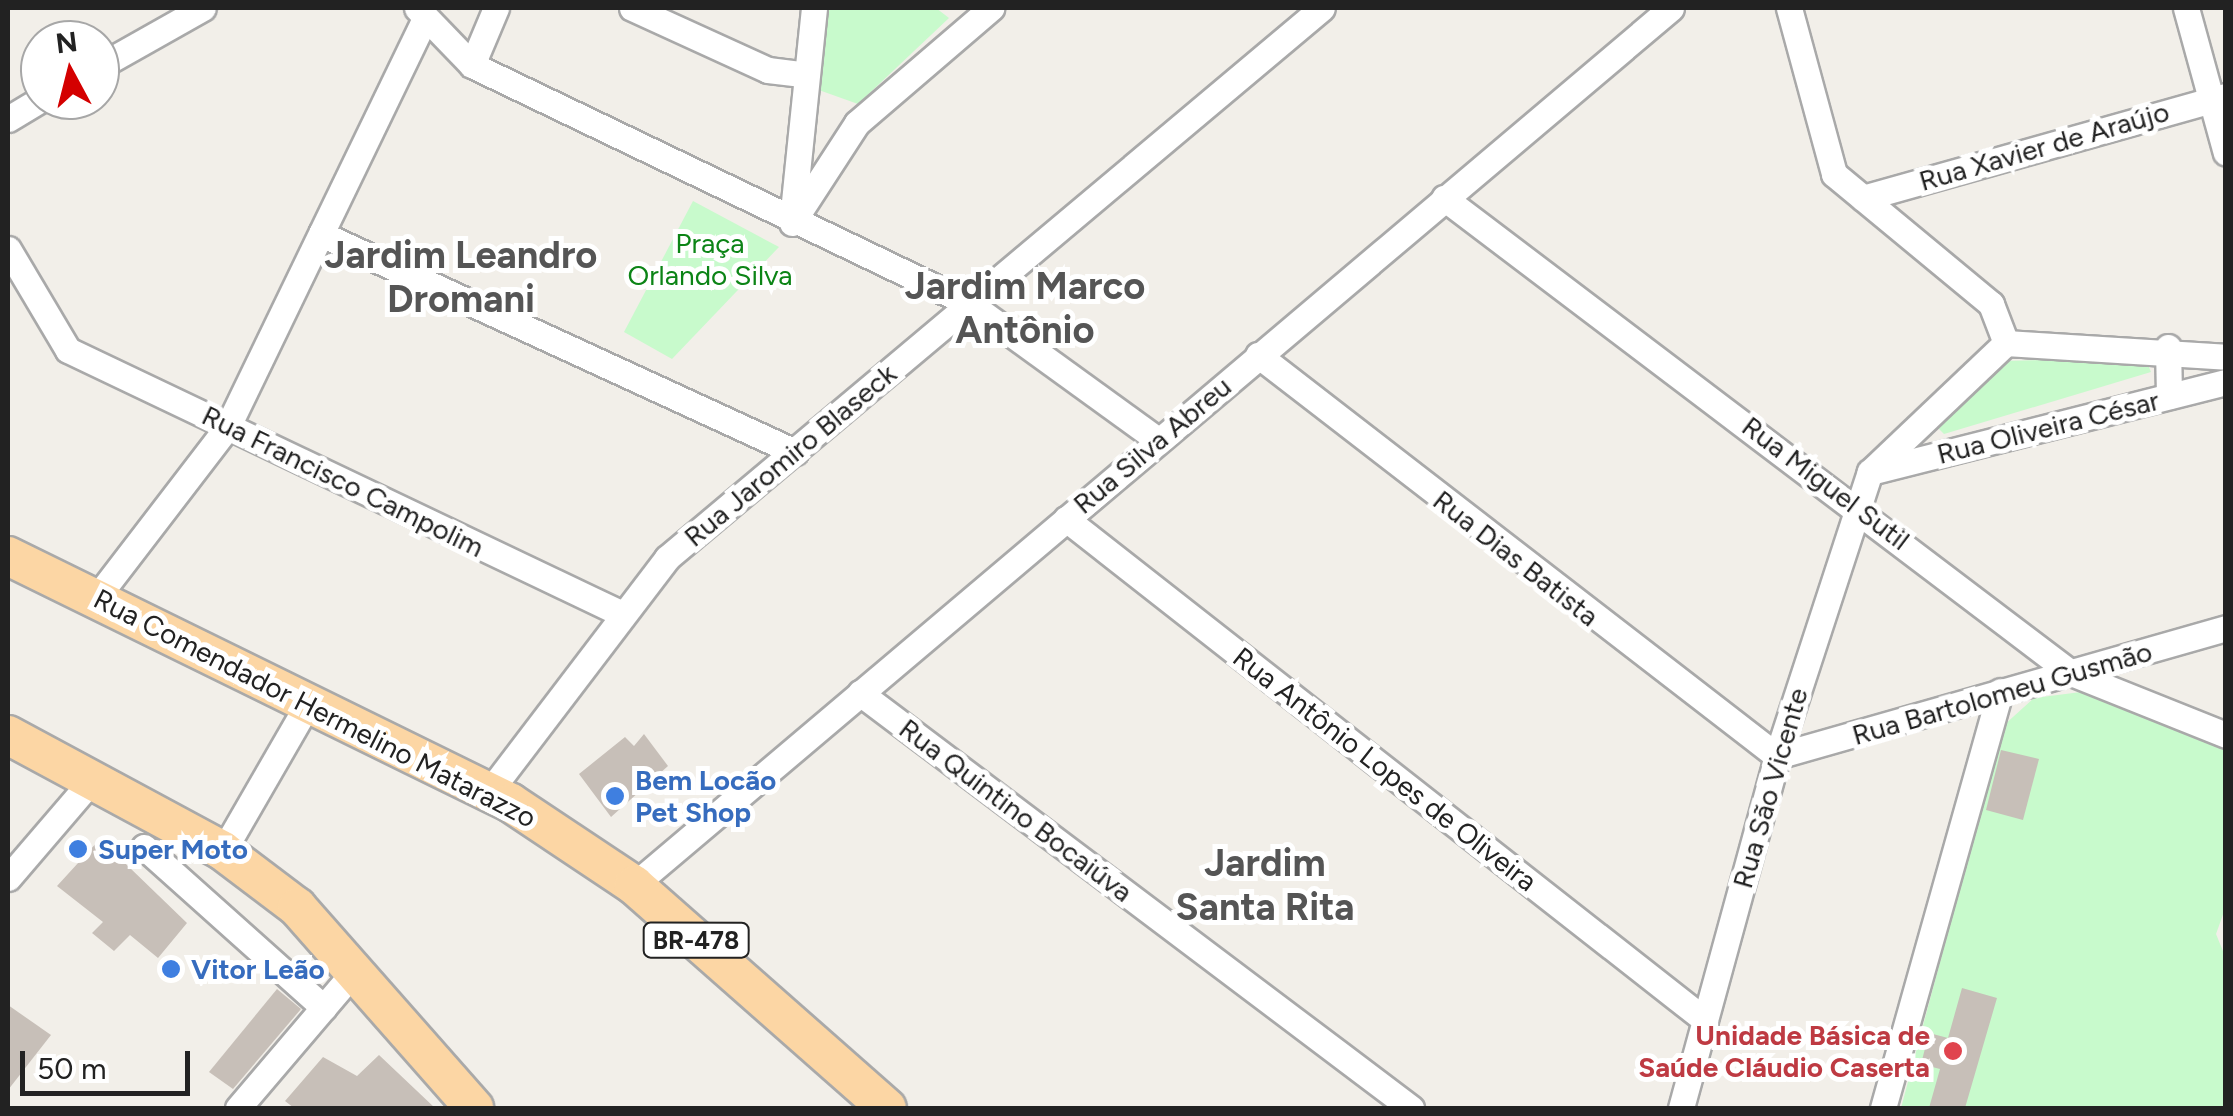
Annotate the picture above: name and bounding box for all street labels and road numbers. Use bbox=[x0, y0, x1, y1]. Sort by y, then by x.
street label: Rua Xavier de Araújo bbox=[1915, 94, 2173, 198]
street label: Rua Jaromiro Blaseck bbox=[677, 357, 903, 553]
street label: Rua Silva Abreu bbox=[1066, 369, 1238, 521]
street label: Rua Oliveira César bbox=[1933, 383, 2163, 471]
street label: Rua Francisco Campolim bbox=[197, 398, 489, 564]
street label: Rua Miguel Sutil bbox=[1736, 409, 1916, 557]
street label: Rua Dias Batista bbox=[1427, 483, 1605, 633]
street label: Rua Comendador Hermelino Matarazzo bbox=[88, 581, 542, 835]
street label: Rua Bartolomeu Gusmão bbox=[1848, 634, 2156, 752]
street label: Rua Antônio Lopes de Oliveira bbox=[1226, 640, 1544, 898]
street label: Rua São Vicente bbox=[1725, 684, 1815, 892]
street label: Rua Quintino Bocaiúva bbox=[893, 711, 1139, 909]
road number: BR-478 bbox=[641, 920, 751, 960]

